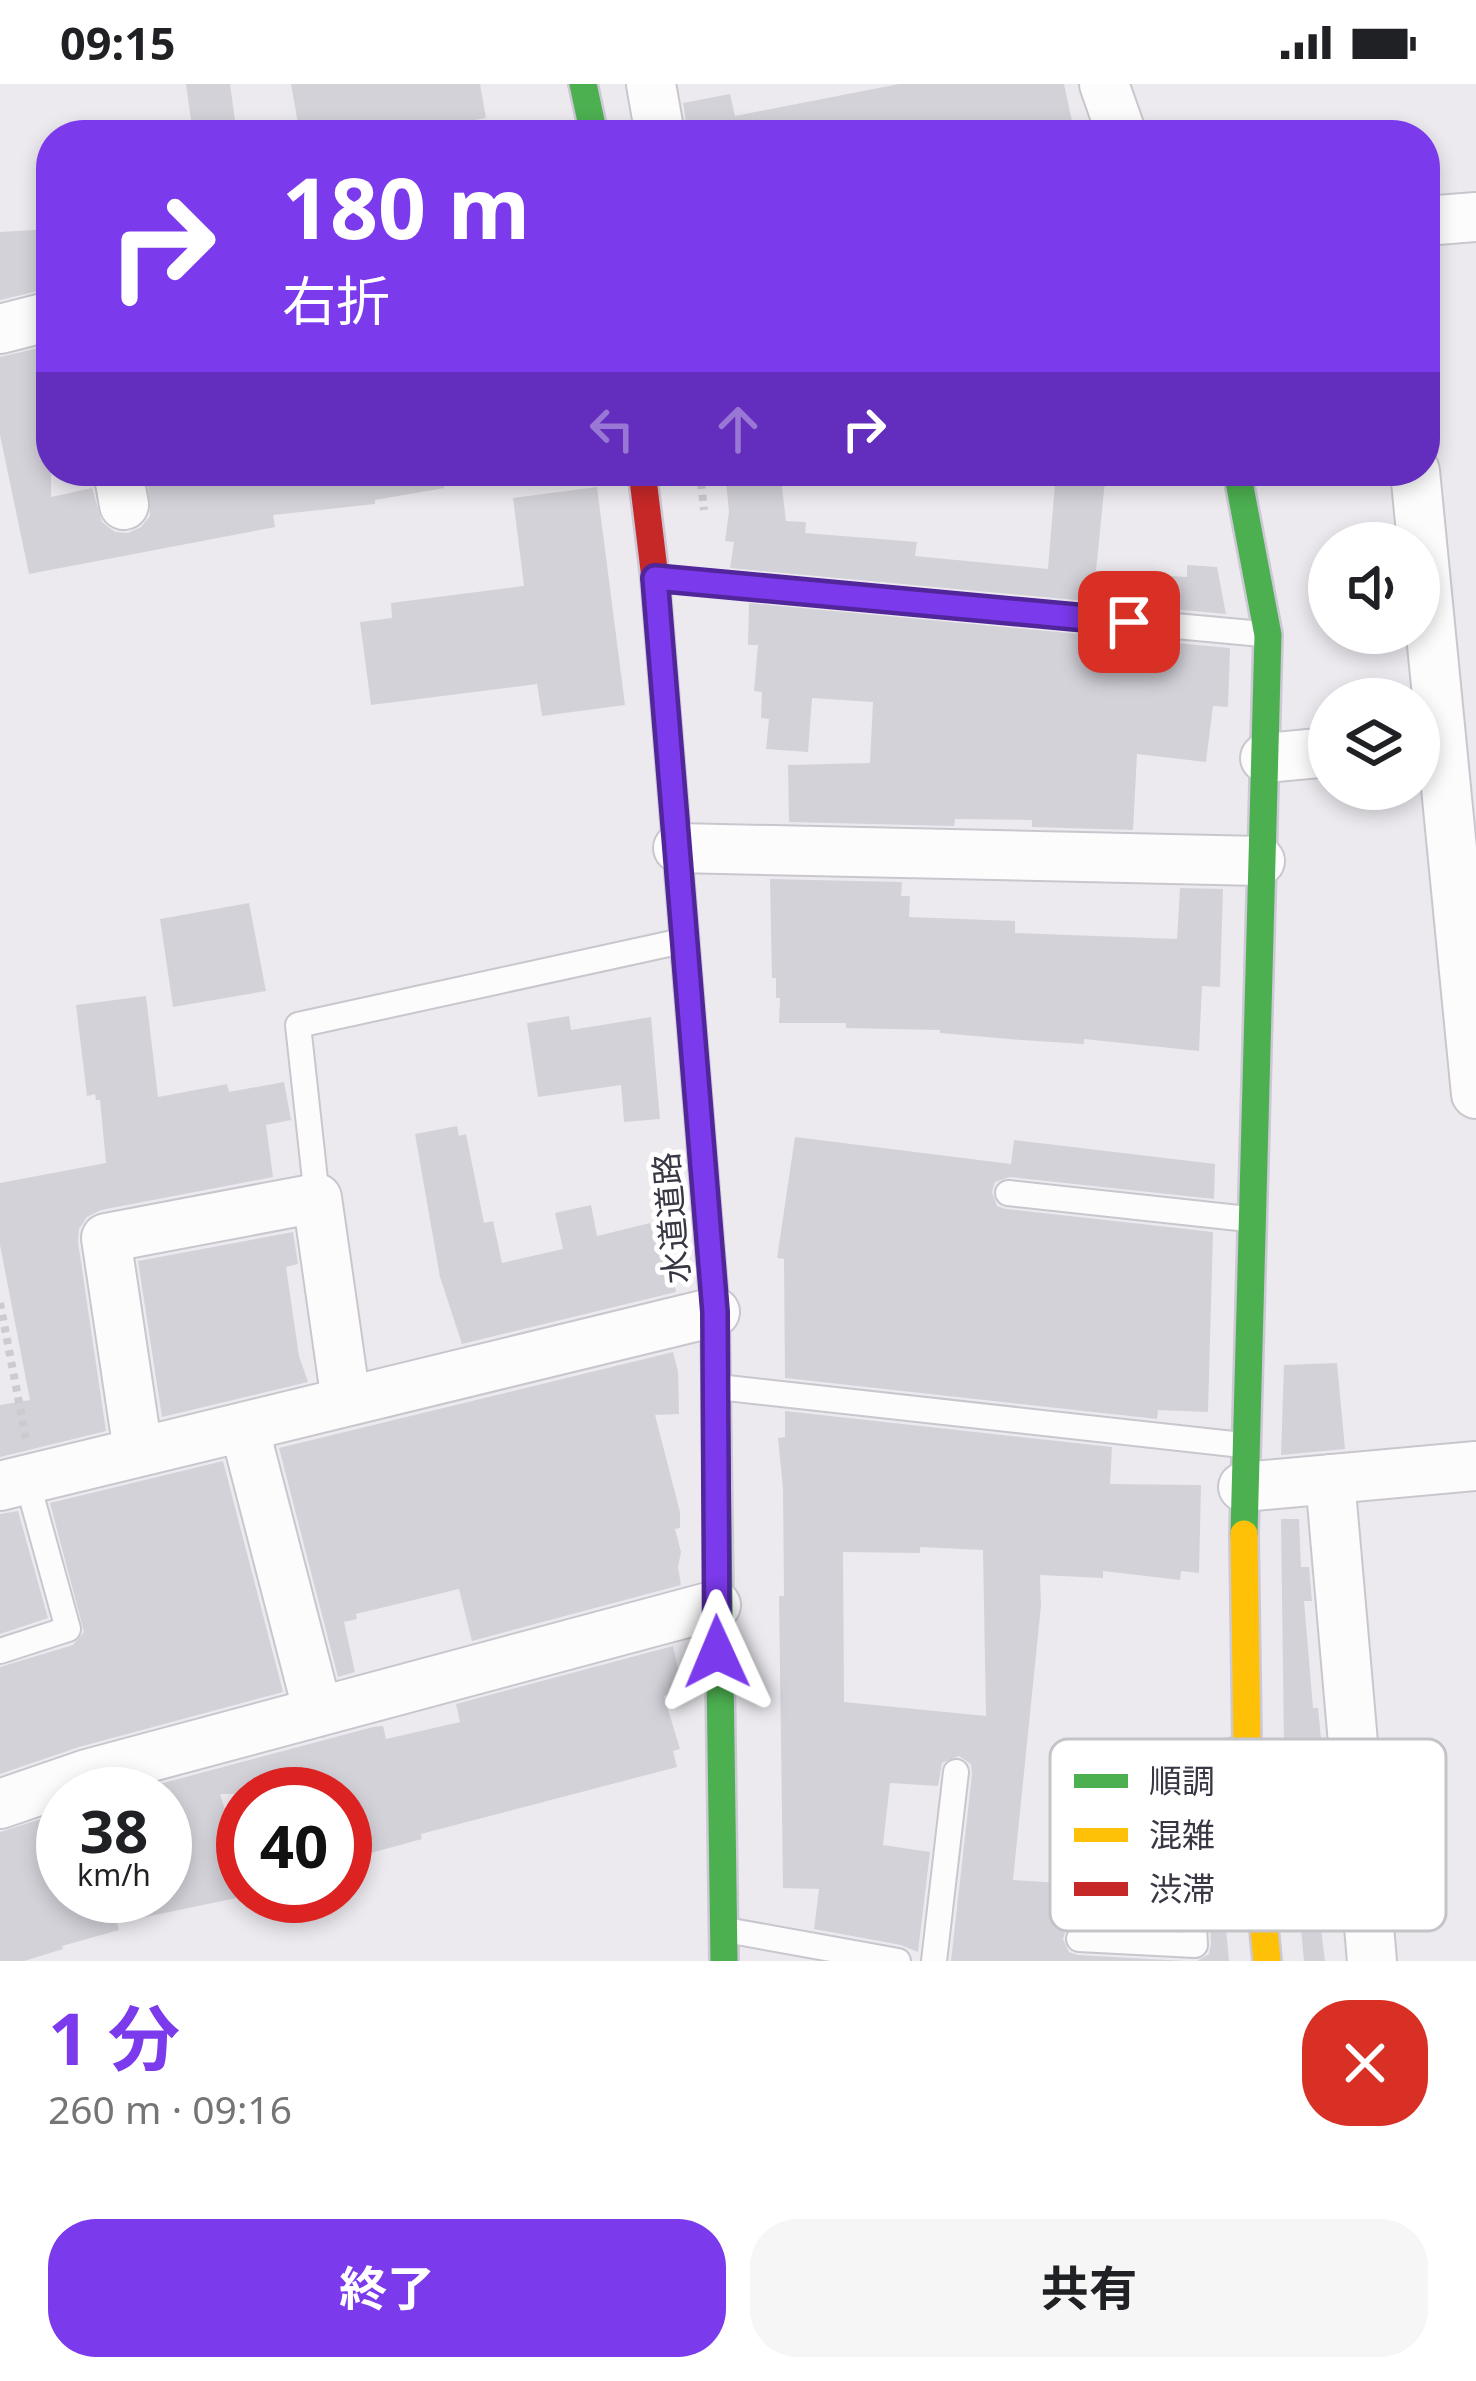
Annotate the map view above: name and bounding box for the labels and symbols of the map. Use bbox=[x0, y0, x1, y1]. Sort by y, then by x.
pin bbox=[1078, 571, 1180, 673]
street label: 水道道路 bbox=[643, 1150, 699, 1286]
position arrow bbox=[654, 1589, 780, 1715]
legend bbox=[1050, 1739, 1446, 1931]
text: 順調 bbox=[1149, 1758, 1215, 1803]
speed limit sign: 40 bbox=[216, 1767, 372, 1923]
text: 混雑 bbox=[1149, 1812, 1215, 1857]
text: 渋滞 bbox=[1149, 1866, 1215, 1911]

